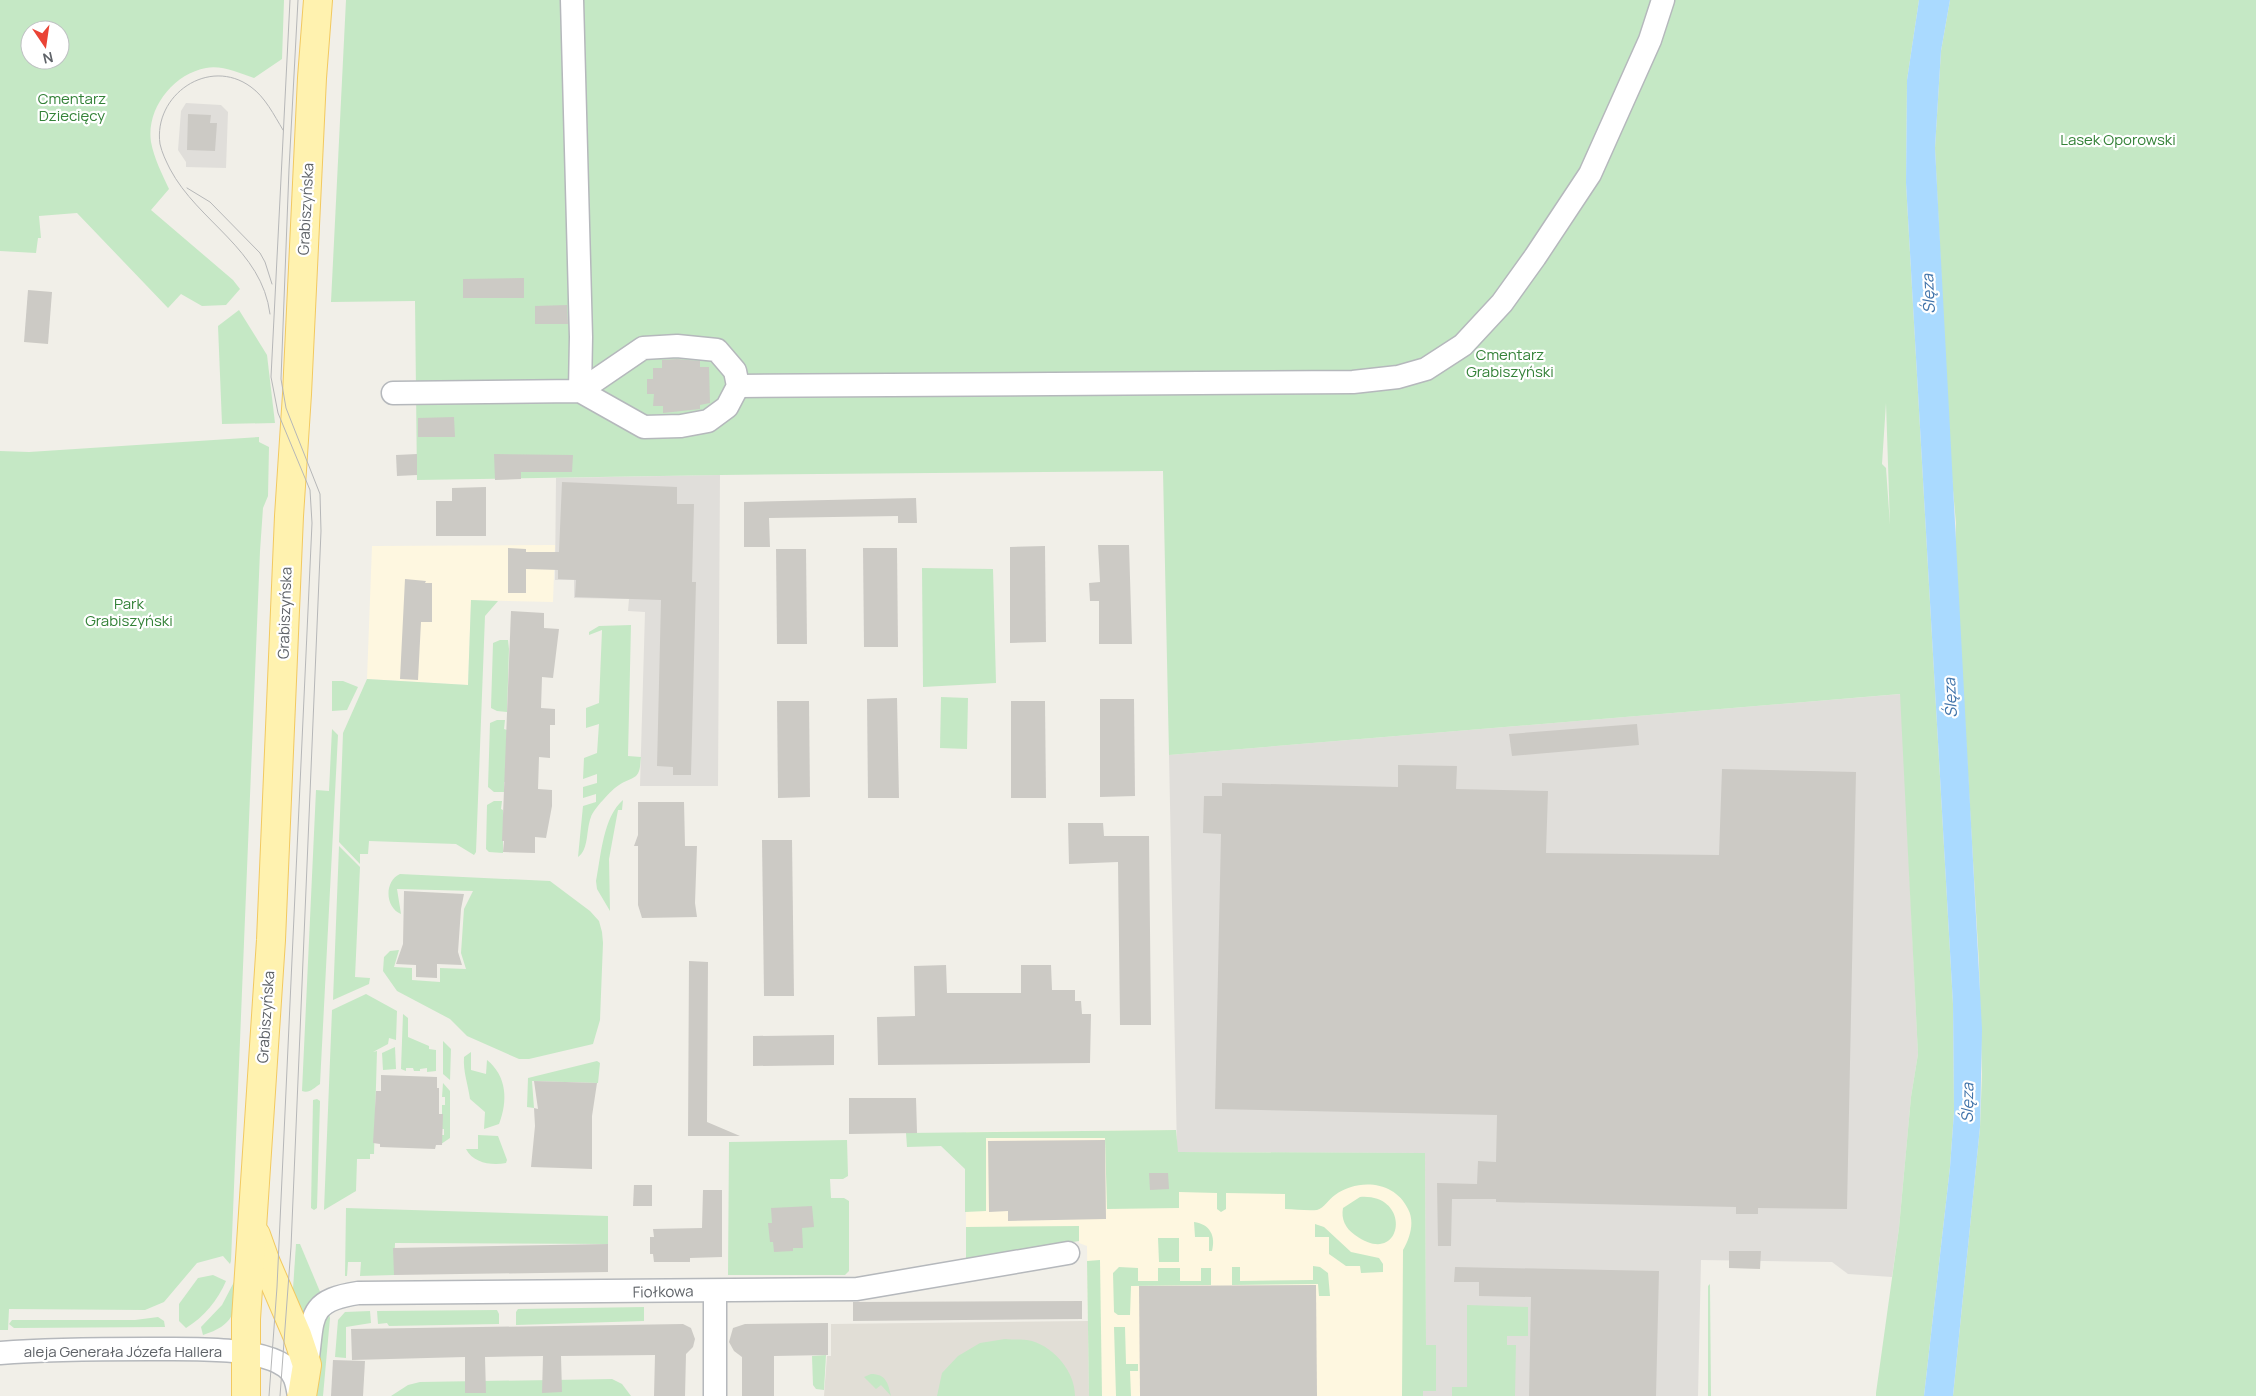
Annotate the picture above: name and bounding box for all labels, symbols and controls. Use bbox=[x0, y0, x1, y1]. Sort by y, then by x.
north arrow bbox=[20, 20, 70, 70]
text: N bbox=[41, 48, 55, 69]
park label: Cmentarz Dziecięcy bbox=[38, 88, 106, 126]
park label: Lasek Oporowski bbox=[2060, 129, 2176, 150]
street label: Grabiszyńska bbox=[293, 162, 318, 256]
water label: Ślęza bbox=[1916, 272, 1940, 314]
park label: Cmentarz Grabiszyński bbox=[1466, 344, 1554, 382]
street label: Grabiszyńska bbox=[272, 566, 297, 660]
park label: Park Grabiszyński bbox=[85, 593, 173, 631]
water label: Ślęza bbox=[1938, 676, 1962, 718]
street label: Grabiszyńska bbox=[252, 970, 279, 1064]
water label: Ślęza bbox=[1956, 1082, 1978, 1123]
street label: Fiołkowa bbox=[632, 1280, 694, 1303]
street label: aleja Generała Józefa Hallera bbox=[24, 1341, 222, 1362]

